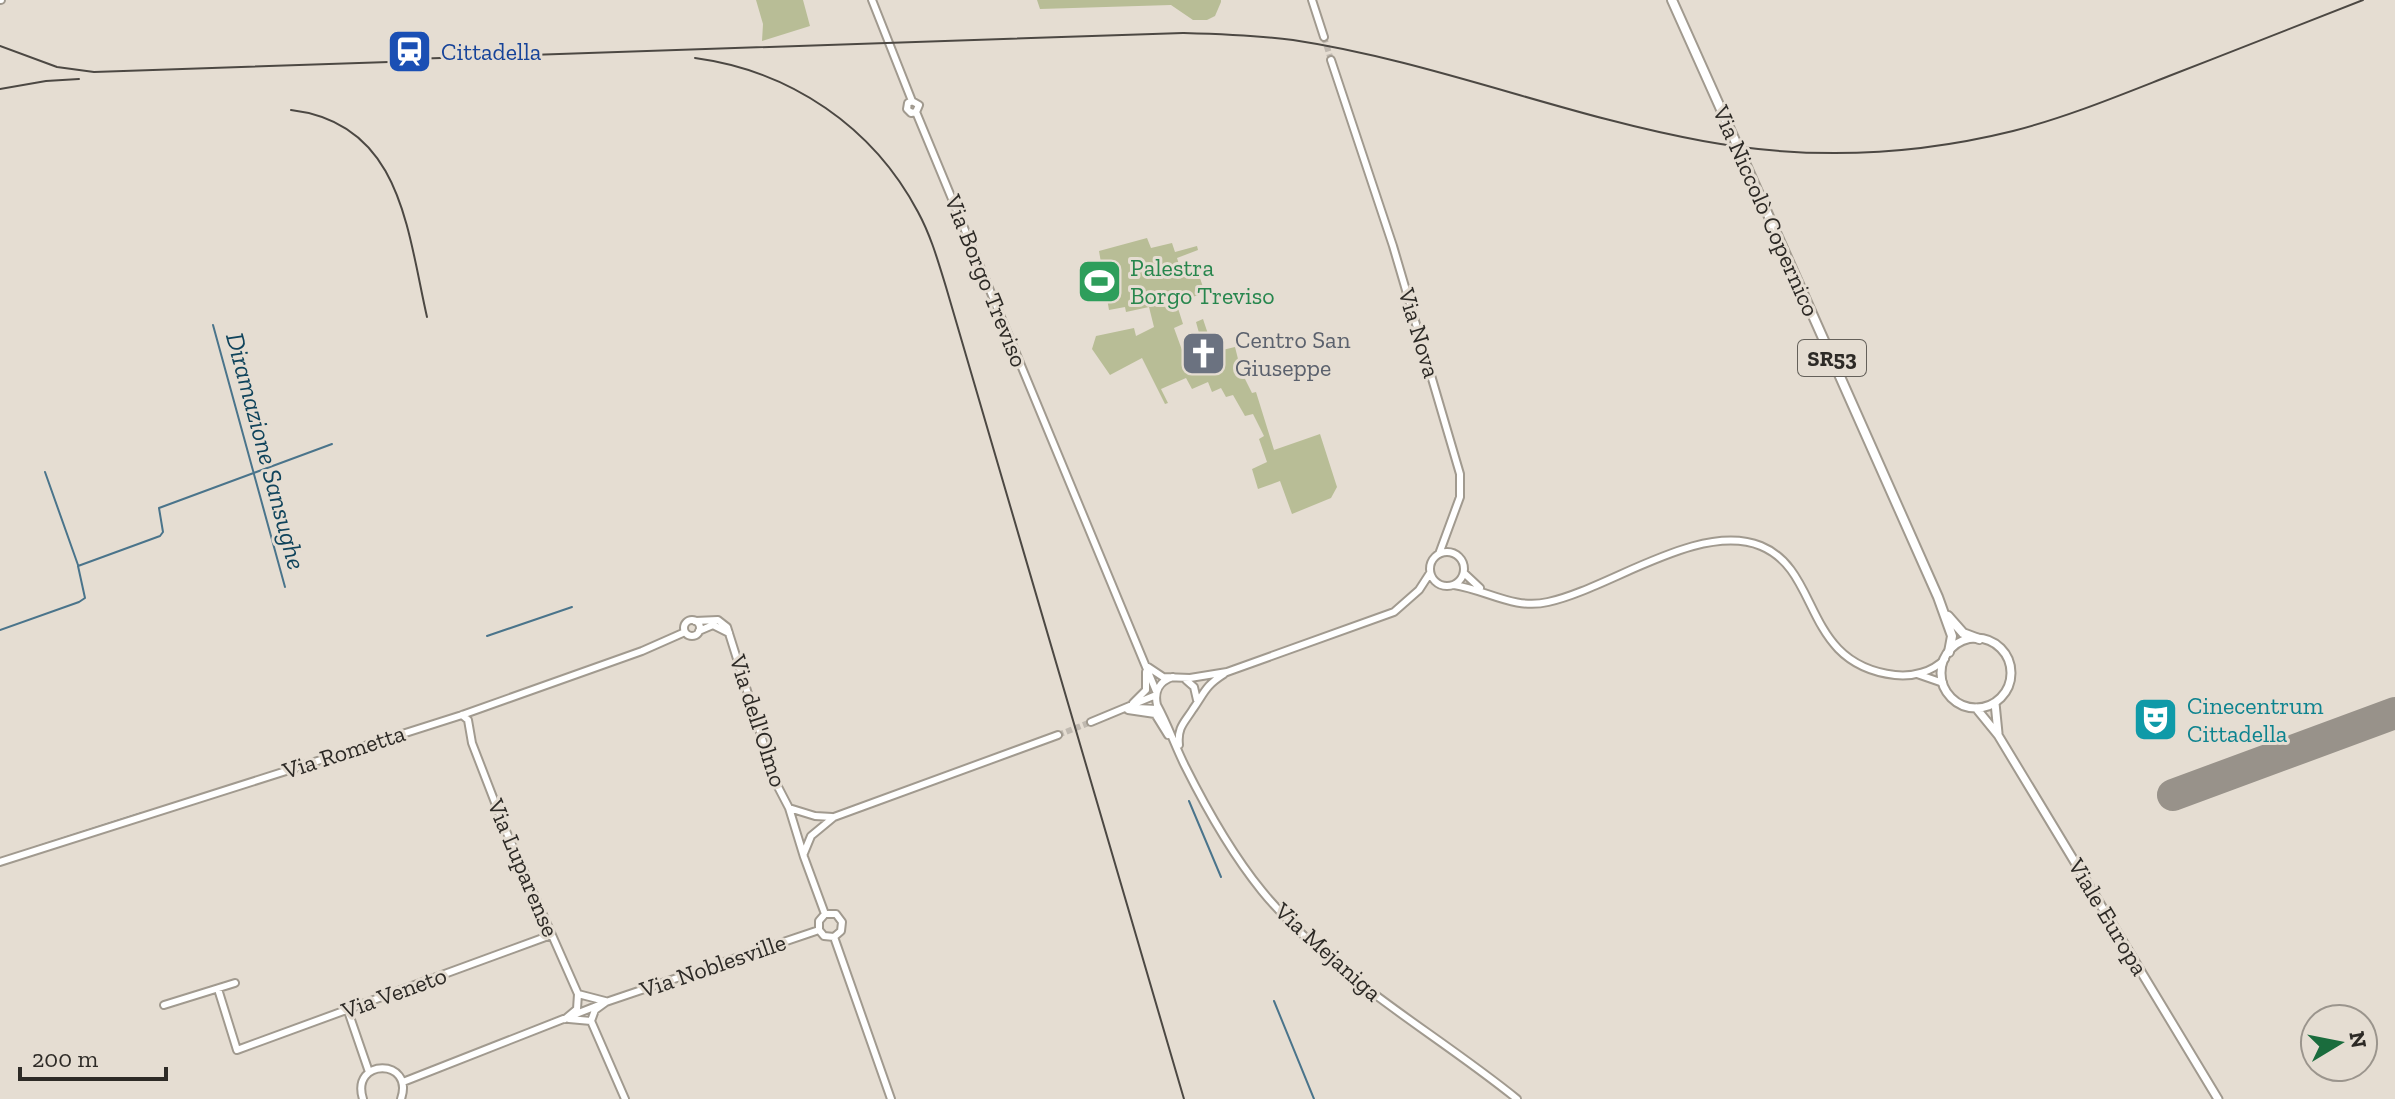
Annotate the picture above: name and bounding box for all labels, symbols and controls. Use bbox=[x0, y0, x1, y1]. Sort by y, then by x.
station icon: Cittadella bbox=[386, 28, 434, 76]
place label: Cittadella bbox=[441, 37, 542, 66]
street label: Via Niccolò Copernico bbox=[1706, 100, 1826, 321]
street label: Via Borgo Treviso bbox=[938, 189, 1034, 371]
place label: Palestra Borgo Treviso bbox=[1130, 253, 1275, 310]
sports icon: Palestra Borgo Treviso bbox=[1075, 258, 1123, 306]
street label: Via Nova bbox=[1392, 284, 1447, 381]
place label: Centro San Giuseppe bbox=[1235, 325, 1351, 382]
water label: Diramazione Sansughe bbox=[219, 329, 313, 573]
church icon: Centro San Giuseppe bbox=[1180, 330, 1228, 378]
road number: SR53 bbox=[1798, 340, 1866, 376]
street label: Via dell'Olmo bbox=[723, 650, 793, 790]
place label: Cinecentrum Cittadella bbox=[2187, 691, 2324, 748]
theatre icon: Cinecentrum Cittadella bbox=[2132, 696, 2180, 744]
street label: Via Rometta bbox=[278, 718, 409, 785]
street label: Via Luparense bbox=[481, 794, 566, 941]
street label: Viale Europa bbox=[2062, 852, 2155, 981]
street label: Via Mejaniga bbox=[1268, 895, 1388, 1007]
street label: Via Noblesville bbox=[635, 927, 790, 1004]
street label: Via Veneto bbox=[336, 960, 450, 1025]
north arrow bbox=[2299, 1003, 2379, 1083]
text: N bbox=[2343, 1029, 2373, 1050]
scale bar bbox=[20, 1031, 166, 1081]
text: 200 m bbox=[32, 1044, 98, 1073]

